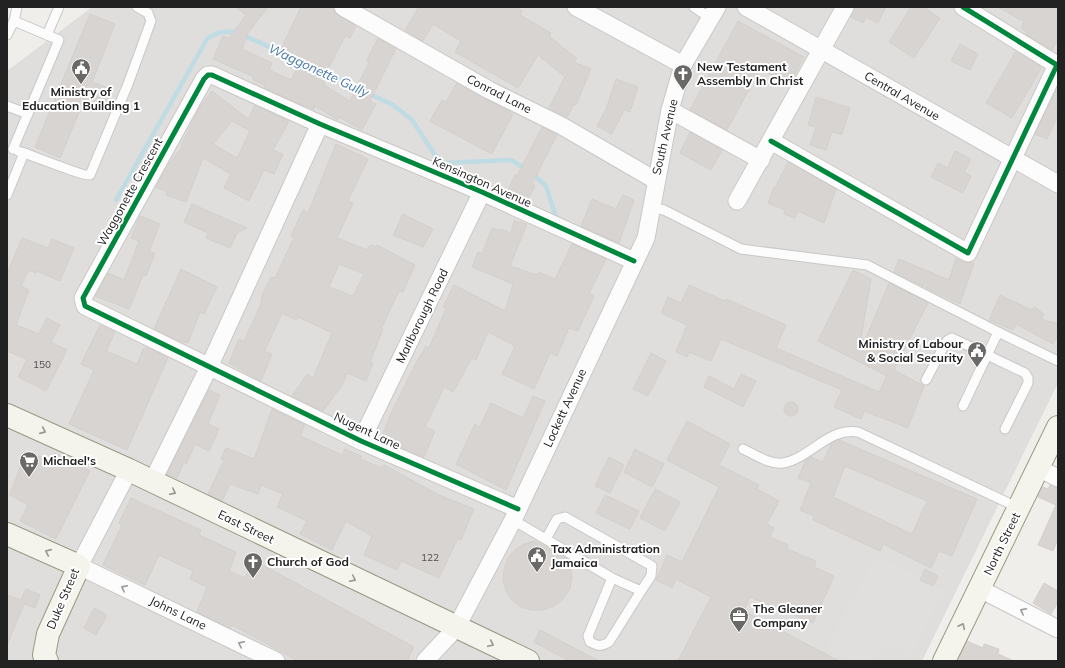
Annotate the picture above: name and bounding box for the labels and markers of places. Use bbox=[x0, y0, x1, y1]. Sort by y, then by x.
public building icon: Ministry of Education Building 1 bbox=[70, 57, 92, 85]
place label: New Testament Assembly In Christ bbox=[697, 59, 804, 88]
church icon: New Testament Assembly In Christ bbox=[672, 63, 694, 91]
place label: Ministry of Education Building 1 bbox=[22, 84, 140, 113]
place label: Ministry of Labour & Social Security bbox=[858, 336, 963, 365]
public building icon: Ministry of Labour & Social Security bbox=[966, 340, 988, 368]
supermarket icon: Michael's bbox=[18, 450, 40, 478]
place label: Michael's bbox=[43, 453, 96, 468]
place label: Tax Administration Jamaica bbox=[551, 541, 660, 570]
public building icon: Tax Administration Jamaica bbox=[526, 545, 548, 573]
church icon: Church of God bbox=[242, 551, 264, 579]
place label: Church of God bbox=[267, 554, 349, 569]
place label: The Gleaner Company bbox=[753, 601, 822, 630]
office icon: The Gleaner Company bbox=[728, 605, 750, 633]

